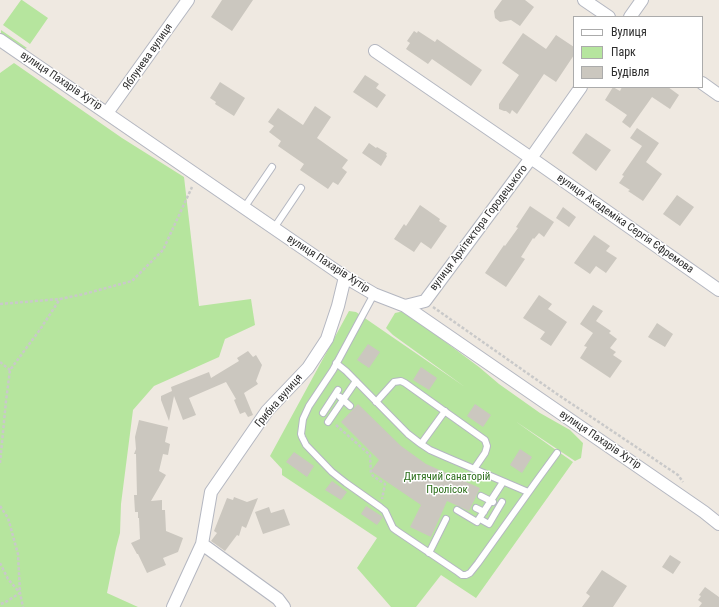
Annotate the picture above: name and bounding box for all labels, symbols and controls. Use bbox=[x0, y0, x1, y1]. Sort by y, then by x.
legend bbox=[573, 16, 703, 88]
street label: Яблунева вулиця bbox=[120, 21, 176, 93]
text: Вулиця bbox=[611, 25, 647, 39]
text: Парк bbox=[611, 45, 636, 59]
street label: вулиця Пахарів Хутір bbox=[18, 49, 104, 113]
text: Будівля bbox=[611, 65, 649, 79]
street label: вулиця Архітектора Городецького bbox=[427, 162, 531, 294]
street label: вулиця Академіка Сергія Єфремова bbox=[554, 172, 696, 276]
street label: вулиця Пахарів Хутір bbox=[284, 232, 372, 296]
street label: Грибна вулиця bbox=[252, 372, 306, 430]
street label: вулиця Пахарів Хутір bbox=[557, 408, 643, 472]
park label: Дитячий санаторій Пролісок bbox=[404, 470, 490, 496]

